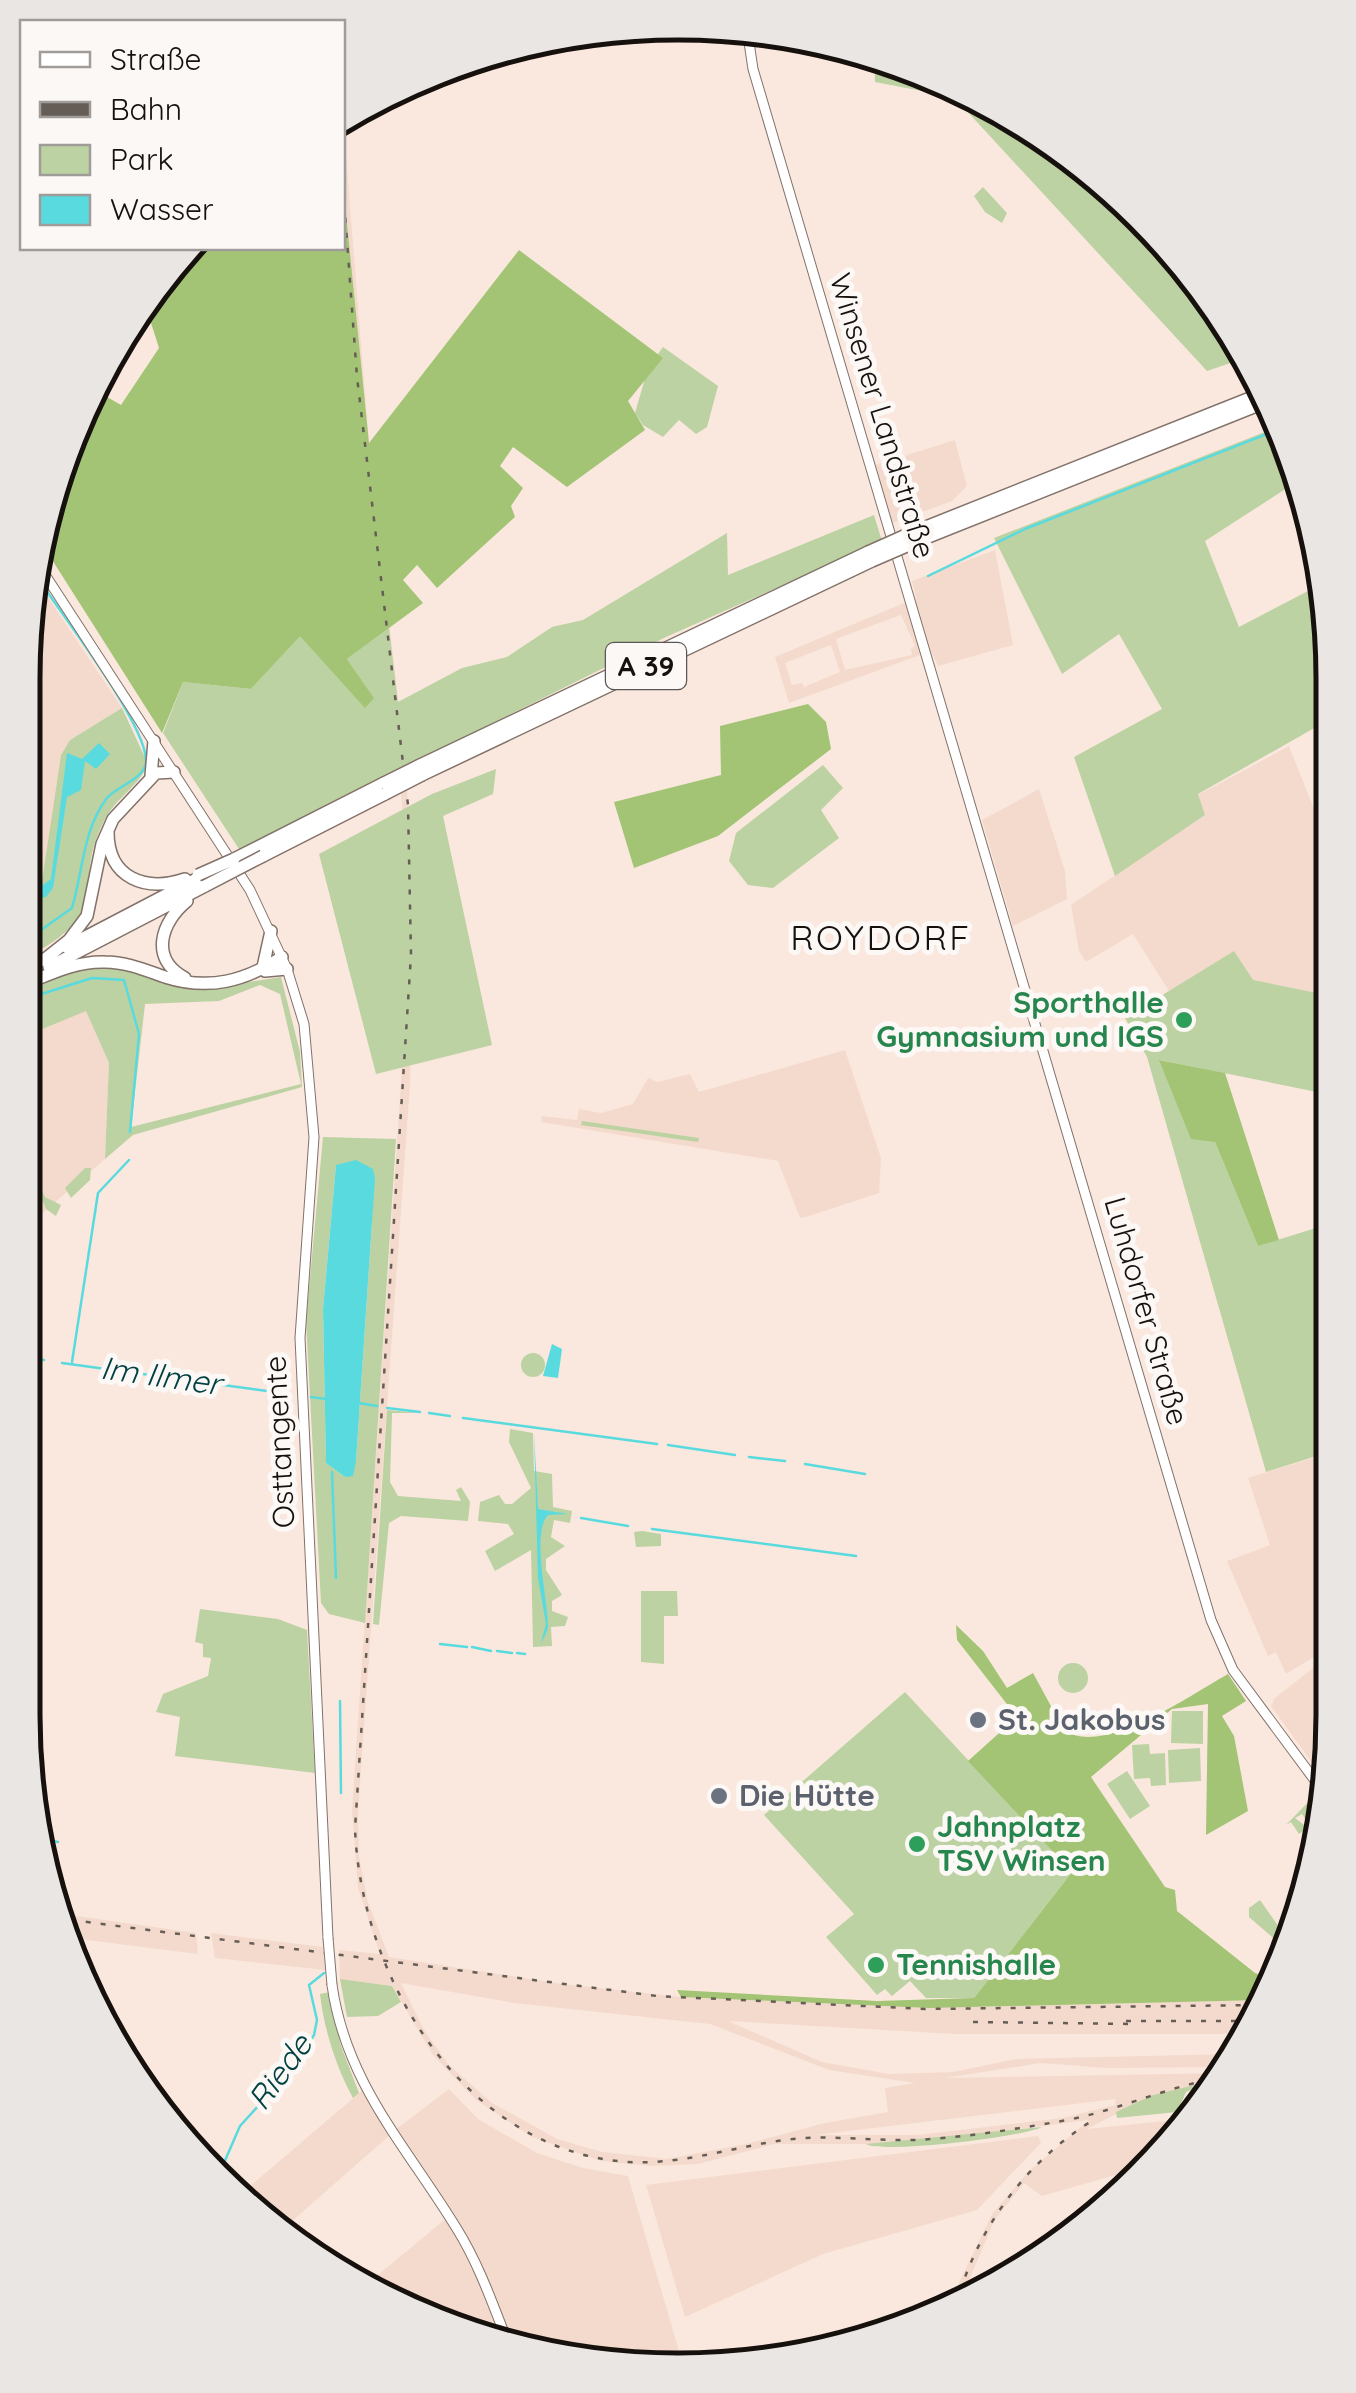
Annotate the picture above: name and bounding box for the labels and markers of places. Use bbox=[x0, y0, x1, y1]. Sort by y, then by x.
place label: Sporthalle Gymnasium und IGS bbox=[876, 983, 1164, 1055]
marker: Sporthalle Gymnasium und IGS bbox=[1173, 1009, 1195, 1031]
place label: St. Jakobus bbox=[998, 1700, 1166, 1738]
marker: St. Jakobus bbox=[967, 1709, 989, 1731]
place label: Die Hütte bbox=[739, 1776, 875, 1814]
marker: Die Hütte bbox=[708, 1785, 730, 1807]
place label: Jahnplatz TSV Winsen bbox=[937, 1807, 1106, 1879]
marker: Jahnplatz TSV Winsen bbox=[906, 1833, 928, 1855]
place label: Tennishalle bbox=[896, 1945, 1056, 1983]
marker: Tennishalle bbox=[865, 1954, 887, 1976]

